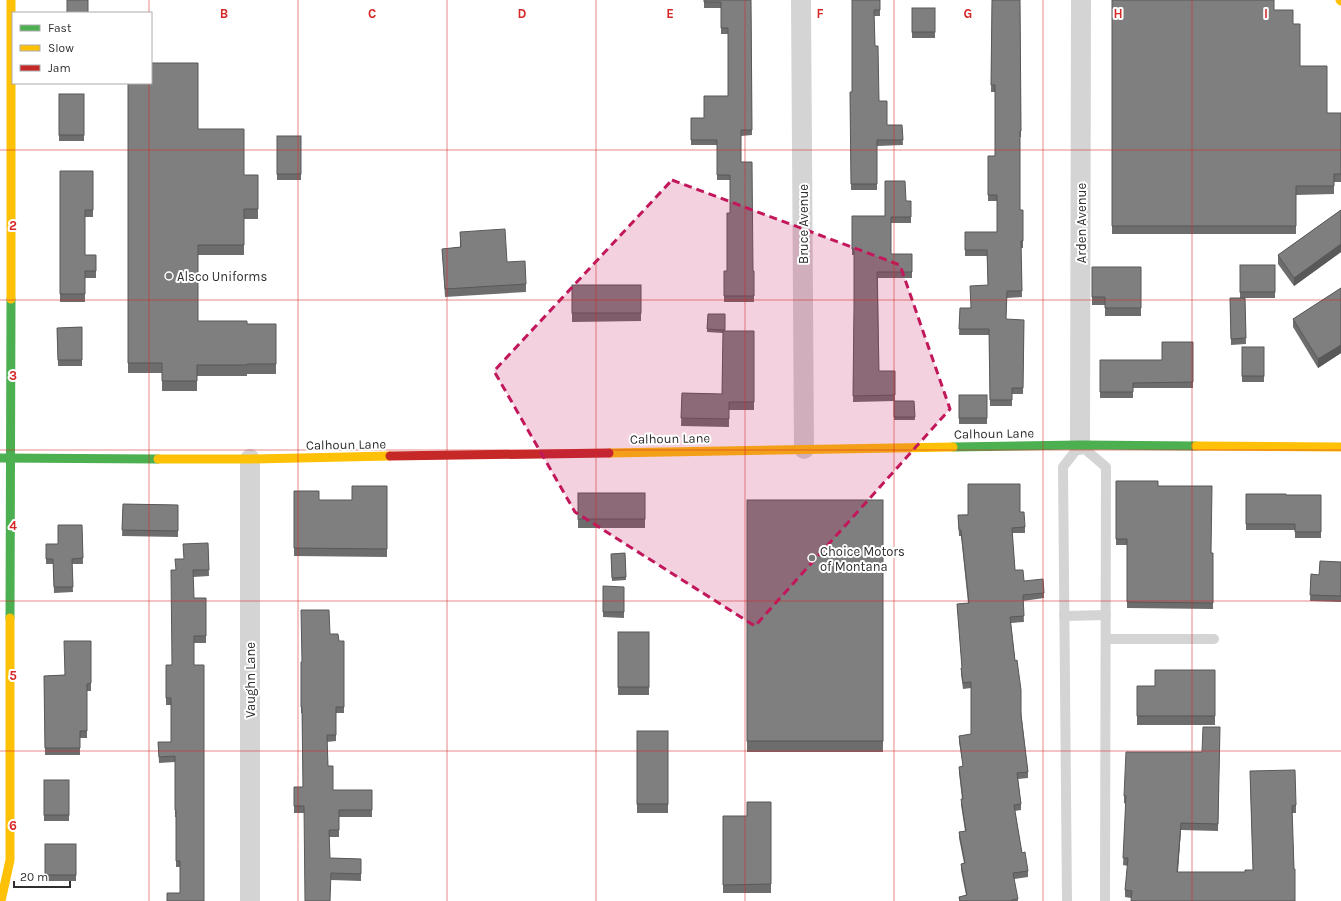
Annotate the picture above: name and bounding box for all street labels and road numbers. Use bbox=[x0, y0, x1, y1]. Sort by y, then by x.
street label: Arden Avenue bbox=[1074, 183, 1089, 263]
street label: Bruce Avenue bbox=[796, 184, 811, 264]
street label: Calhoun Lane bbox=[954, 425, 1035, 442]
street label: Calhoun Lane bbox=[630, 430, 711, 447]
street label: Calhoun Lane bbox=[306, 436, 387, 453]
street label: Vaughn Lane bbox=[243, 642, 258, 718]

